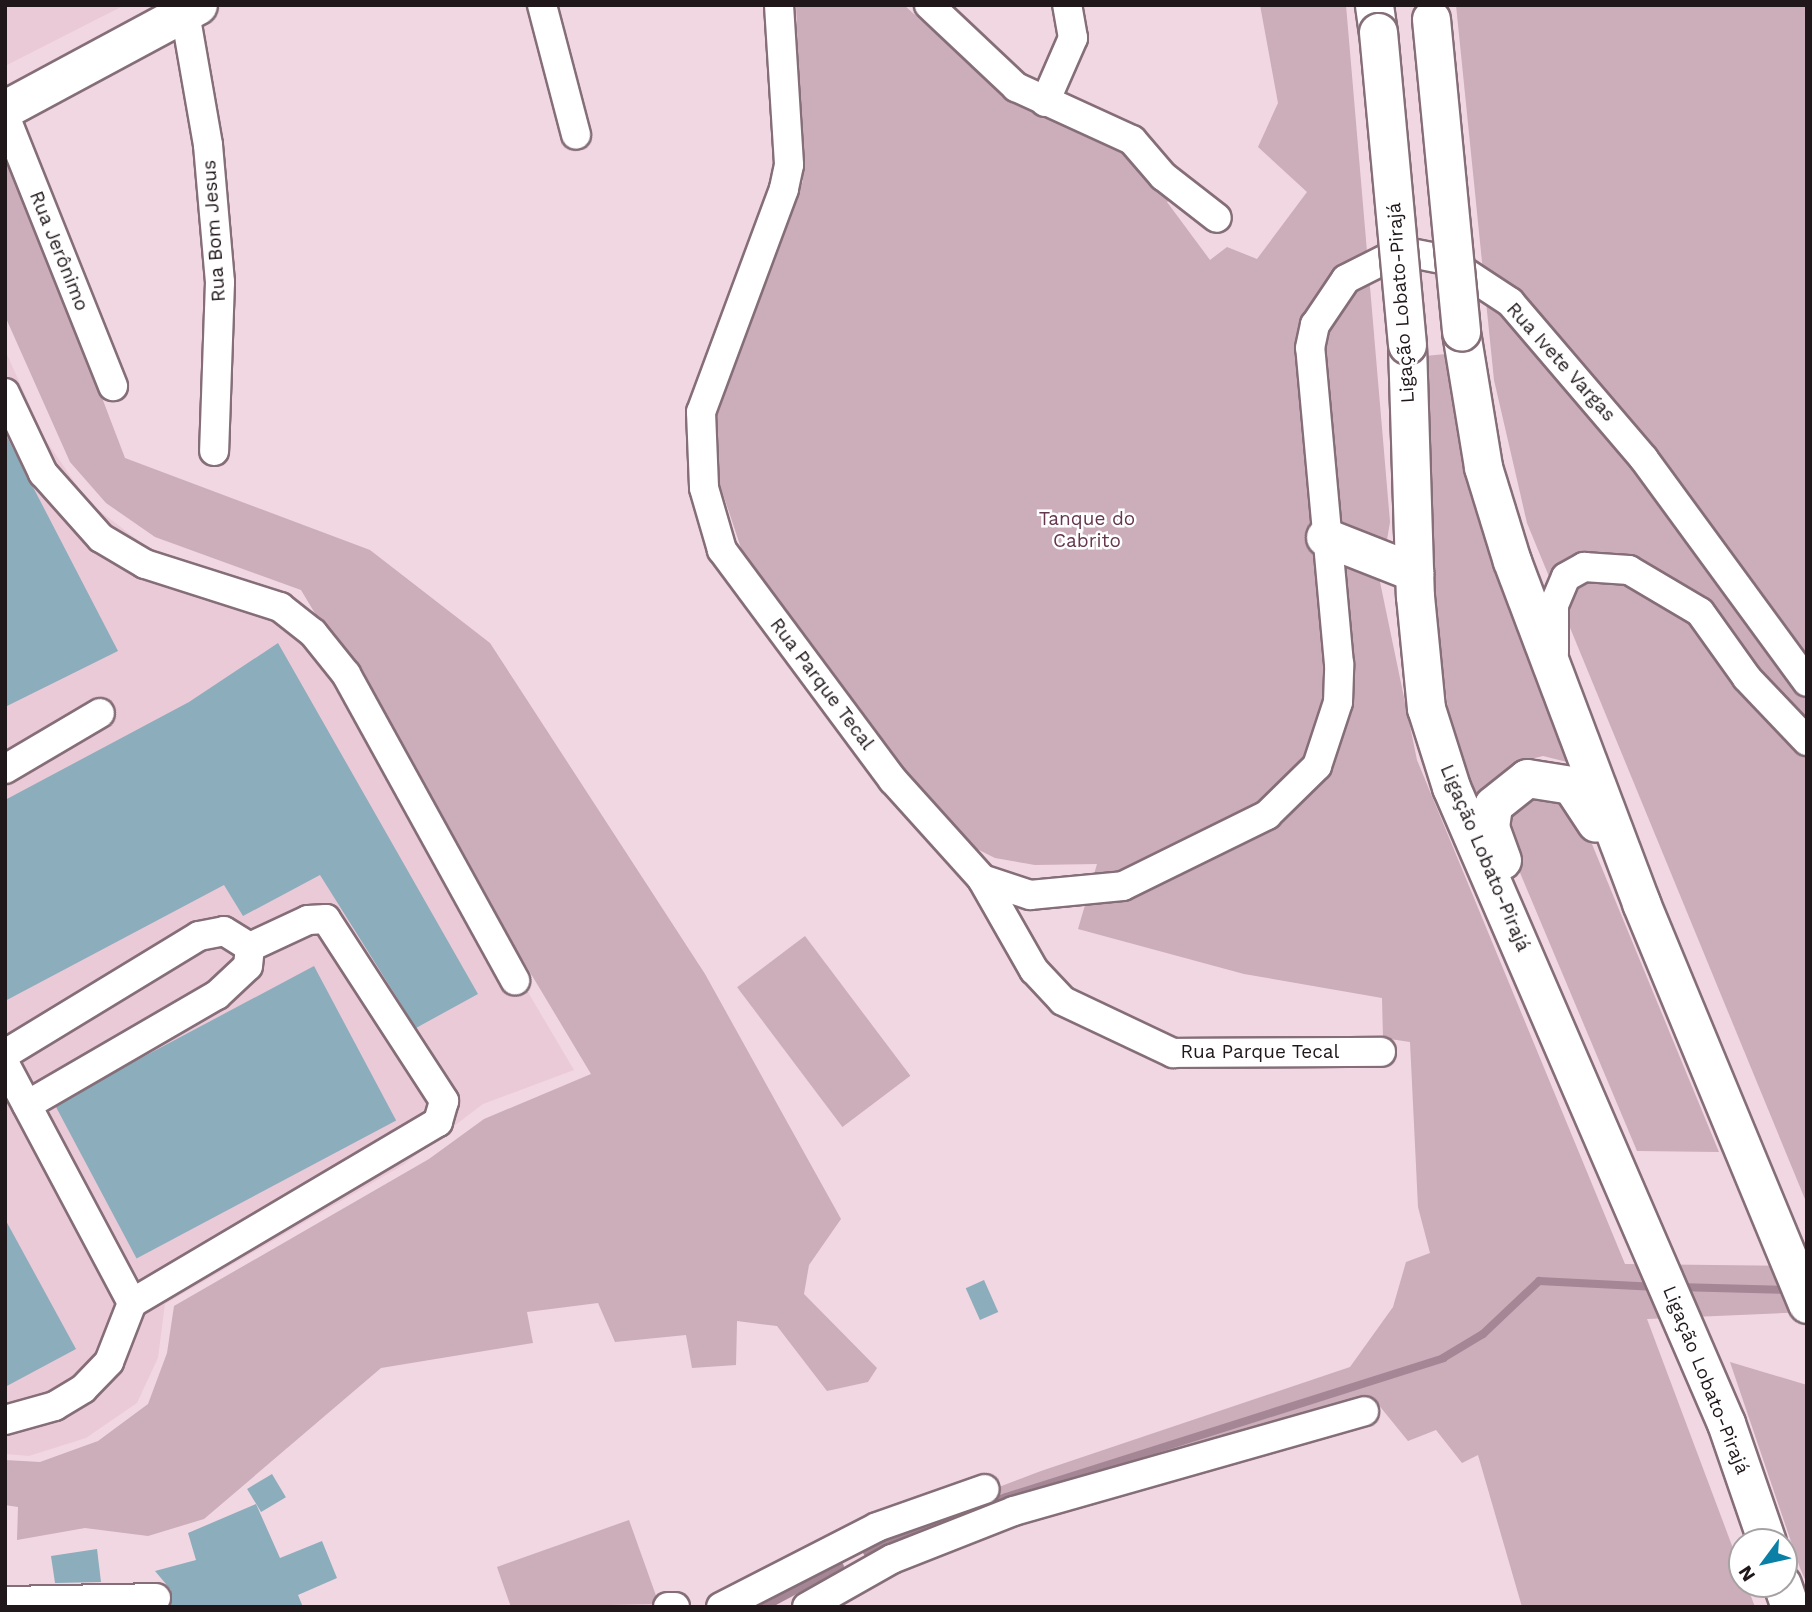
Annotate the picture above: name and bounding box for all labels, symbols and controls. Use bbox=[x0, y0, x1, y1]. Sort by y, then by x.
street label: Rua Bom Jesus bbox=[198, 159, 230, 303]
street label: Rua Jerônimo bbox=[24, 187, 94, 315]
street label: Ligação Lobato-Pirajá bbox=[1383, 202, 1419, 404]
street label: Rua Ivete Vargas bbox=[1501, 298, 1621, 426]
park label: Tanque do Cabrito bbox=[1039, 508, 1135, 552]
street label: Rua Parque Tecal bbox=[765, 613, 879, 755]
street label: Ligação Lobato-Pirajá bbox=[1435, 761, 1535, 955]
street label: Rua Parque Tecal bbox=[1180, 1041, 1340, 1063]
street label: Ligação Lobato-Pirajá bbox=[1658, 1283, 1754, 1477]
north arrow bbox=[1728, 1528, 1798, 1598]
text: N bbox=[1733, 1561, 1760, 1586]

